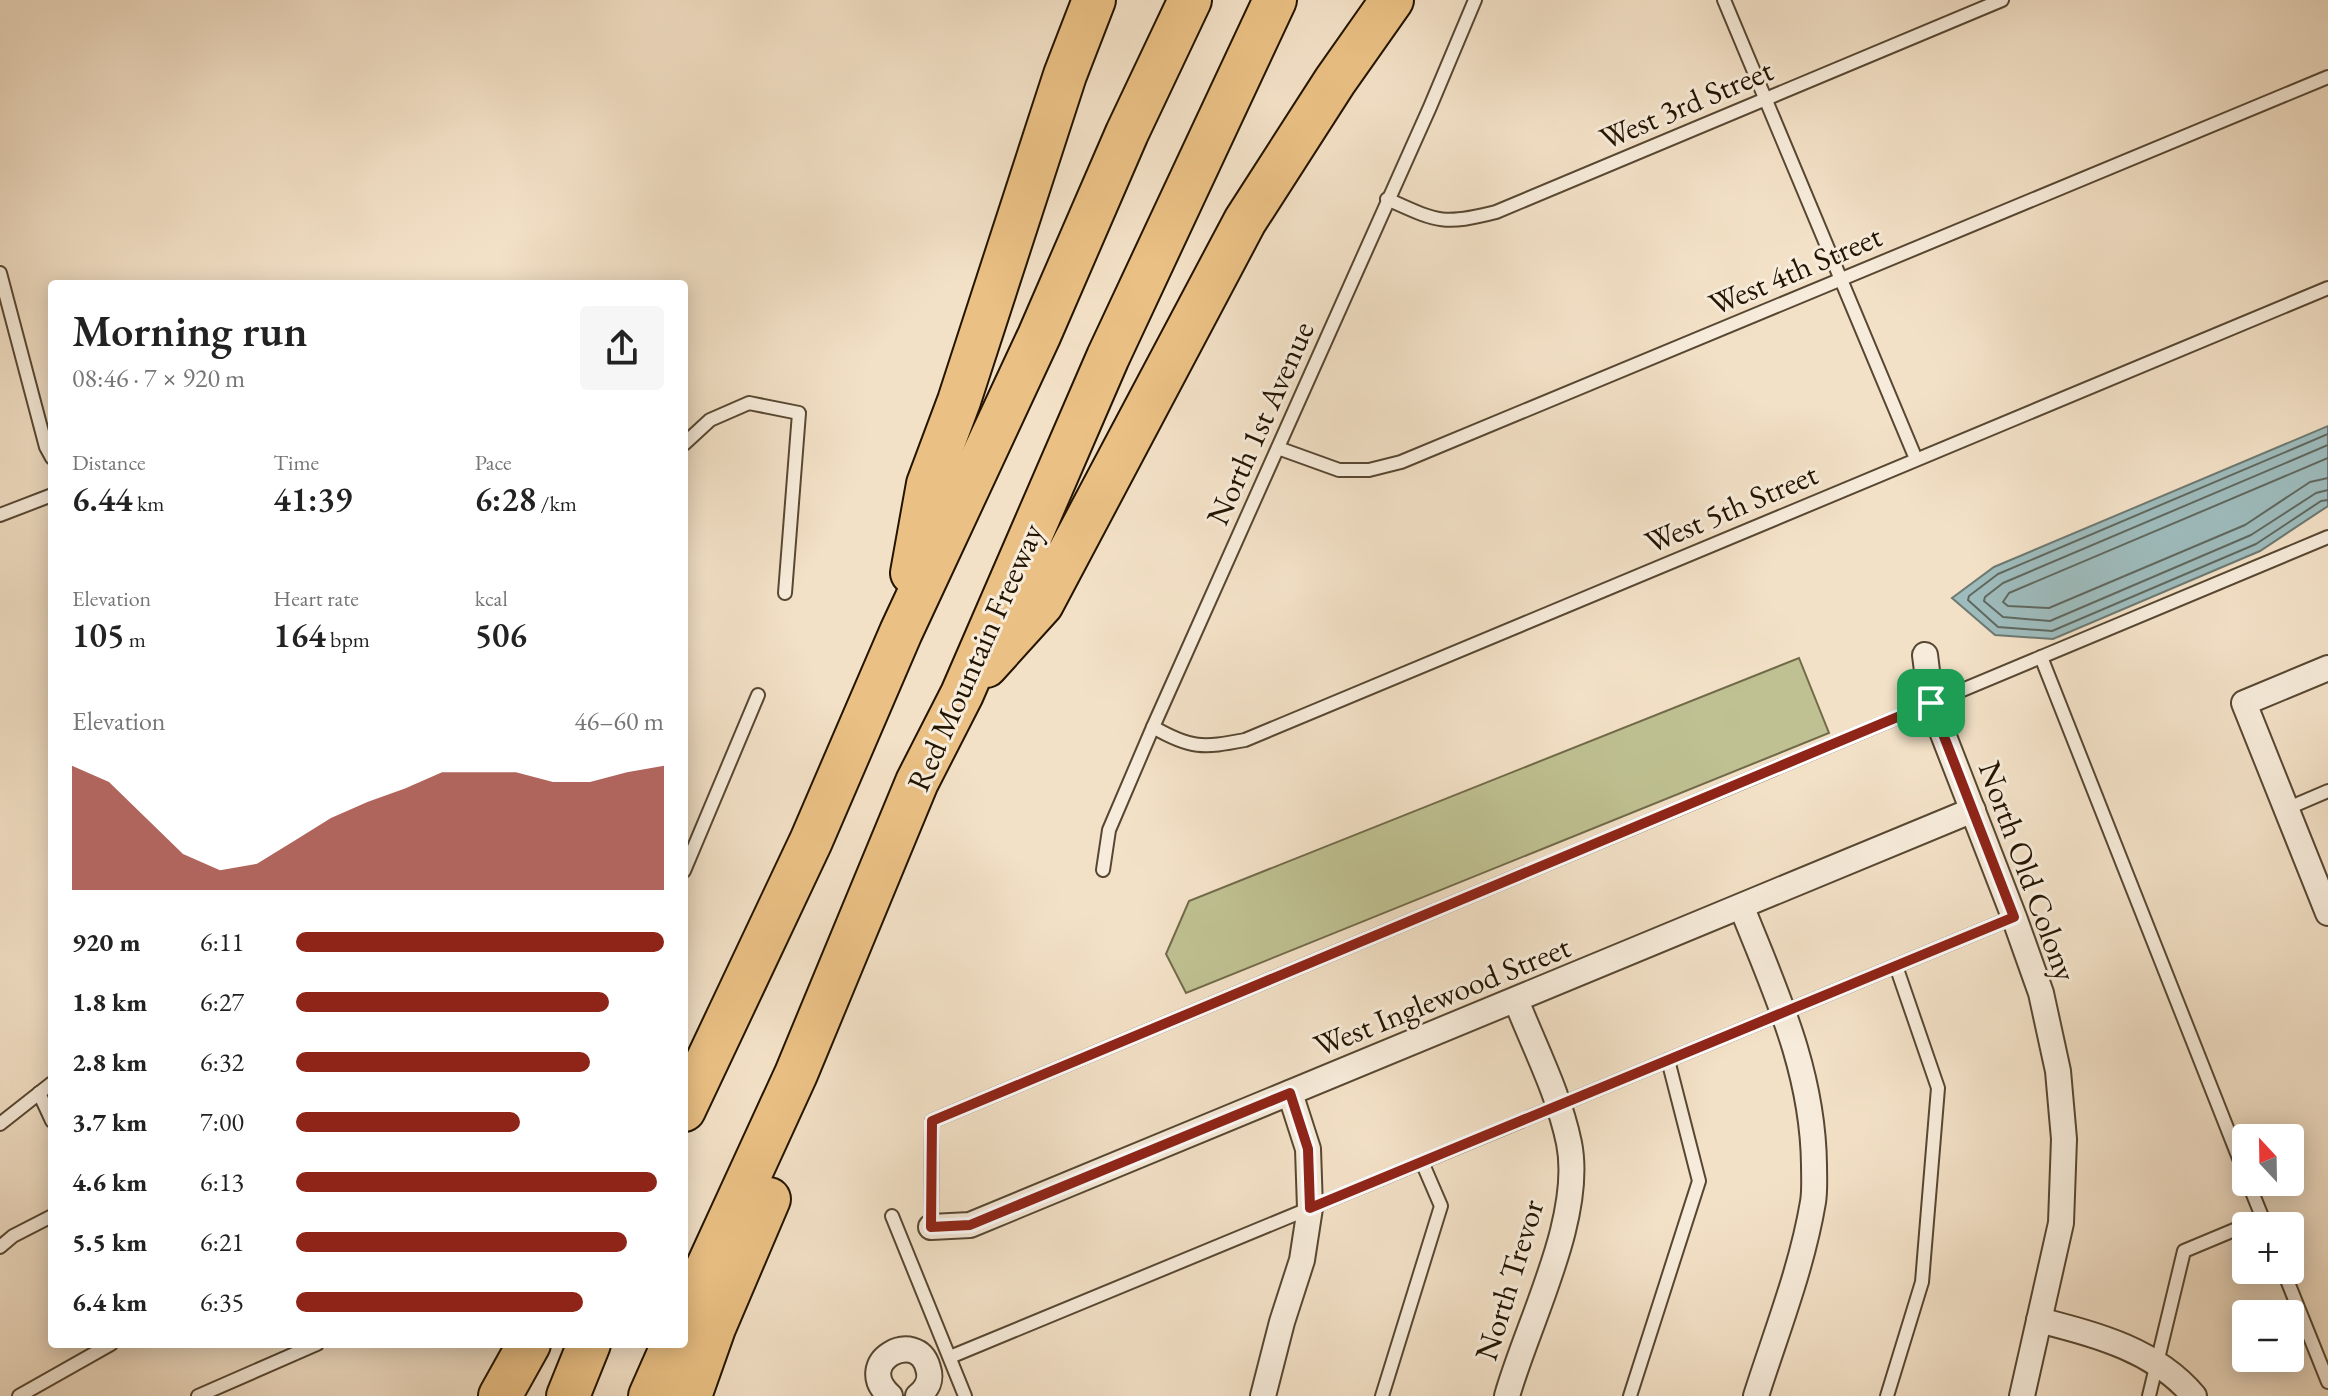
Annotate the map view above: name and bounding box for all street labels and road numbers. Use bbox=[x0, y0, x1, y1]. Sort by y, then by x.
street label: West 3rd Street bbox=[1593, 49, 1779, 159]
street label: West 4th Street bbox=[1702, 215, 1888, 325]
street label: North 1st Avenue bbox=[1196, 315, 1324, 531]
street label: West 5th Street bbox=[1638, 453, 1824, 563]
street label: Red Mountain Freeway bbox=[897, 516, 1053, 798]
street label: North Old Colony bbox=[1969, 755, 2088, 988]
street label: West Inglewood Street bbox=[1308, 925, 1576, 1067]
street label: North Trevor bbox=[1465, 1194, 1553, 1365]

